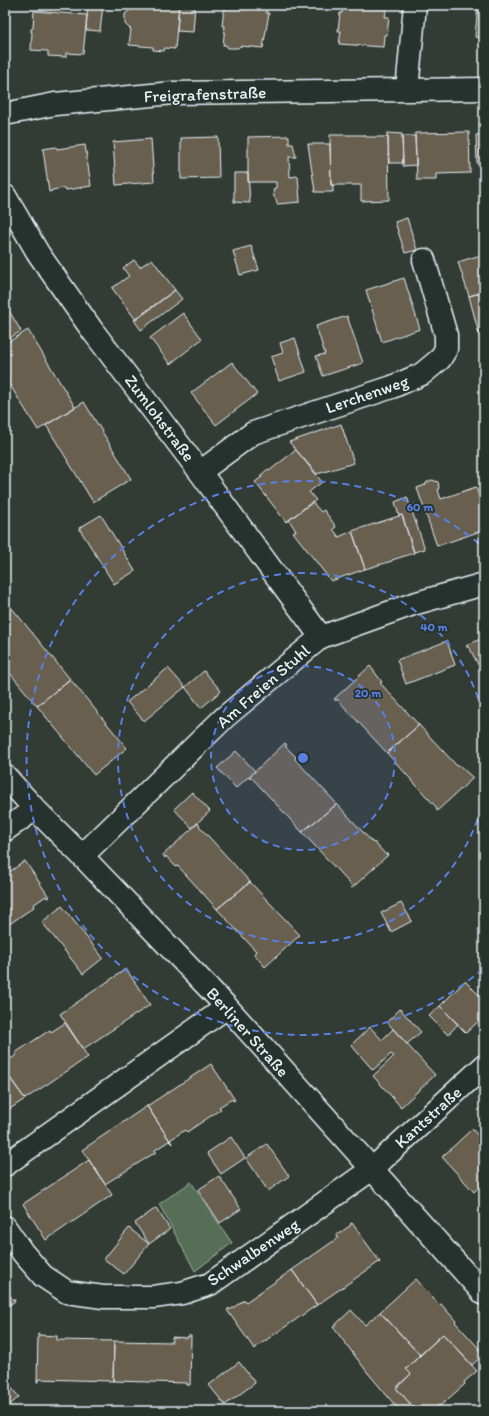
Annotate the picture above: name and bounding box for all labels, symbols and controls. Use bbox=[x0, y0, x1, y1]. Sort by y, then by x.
street label: Freigrafenstraße bbox=[143, 82, 267, 106]
street label: Zumlohstraße bbox=[121, 370, 199, 466]
street label: Lerchenweg bbox=[323, 370, 411, 418]
text: 60 m bbox=[407, 500, 434, 514]
text: 40 m bbox=[420, 620, 449, 634]
street label: Am Freien Stuhl bbox=[212, 640, 314, 732]
text: 20 m bbox=[355, 686, 382, 700]
centre of rings bbox=[296, 751, 310, 765]
street label: Berliner Straße bbox=[203, 983, 293, 1081]
street label: Kantstraße bbox=[390, 1082, 466, 1152]
street label: Schwalbenweg bbox=[203, 1214, 303, 1290]

